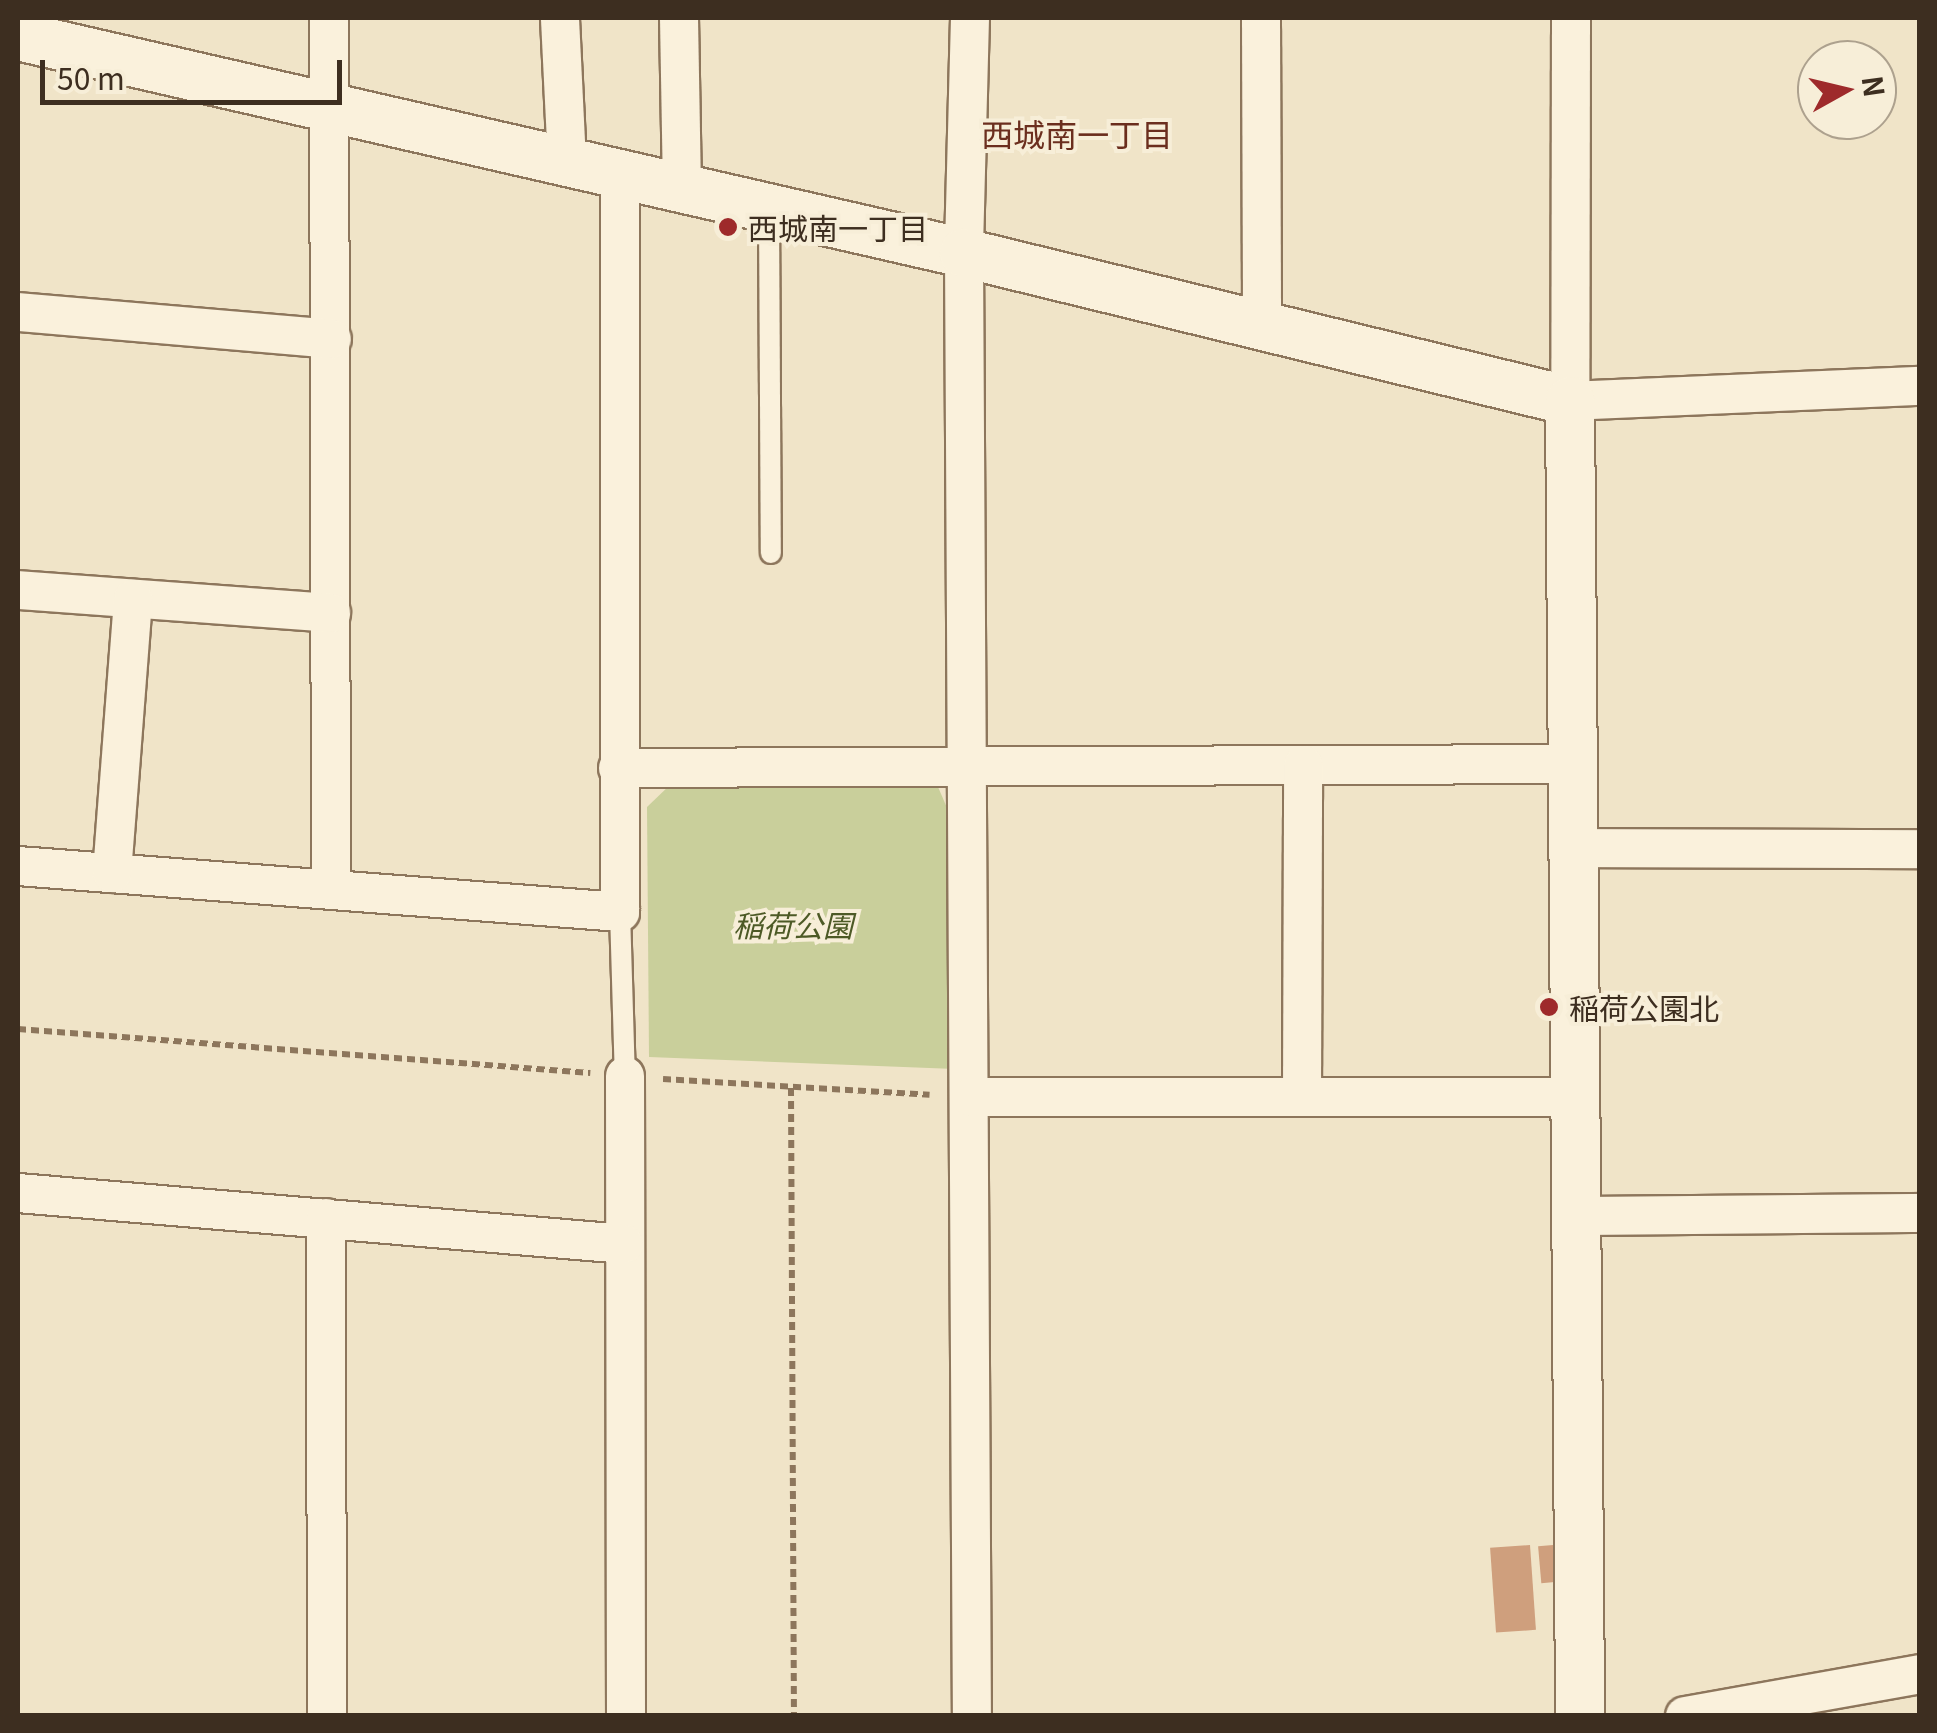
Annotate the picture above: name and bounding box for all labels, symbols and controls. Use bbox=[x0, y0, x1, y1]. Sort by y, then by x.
scale bar bbox=[45, 40, 348, 102]
north arrow bbox=[1797, 40, 1897, 140]
text: 50 m bbox=[57, 55, 125, 99]
text: N bbox=[1853, 73, 1896, 99]
district label: 西城南一丁目 bbox=[981, 114, 1173, 152]
place label: 西城南一丁目 bbox=[748, 209, 928, 245]
marker: 西城南一丁目 bbox=[717, 216, 739, 238]
park label: 稲荷公園 bbox=[733, 906, 853, 942]
place label: 稲荷公園北 bbox=[1569, 989, 1719, 1025]
marker: 稲荷公園北 bbox=[1538, 996, 1560, 1018]

